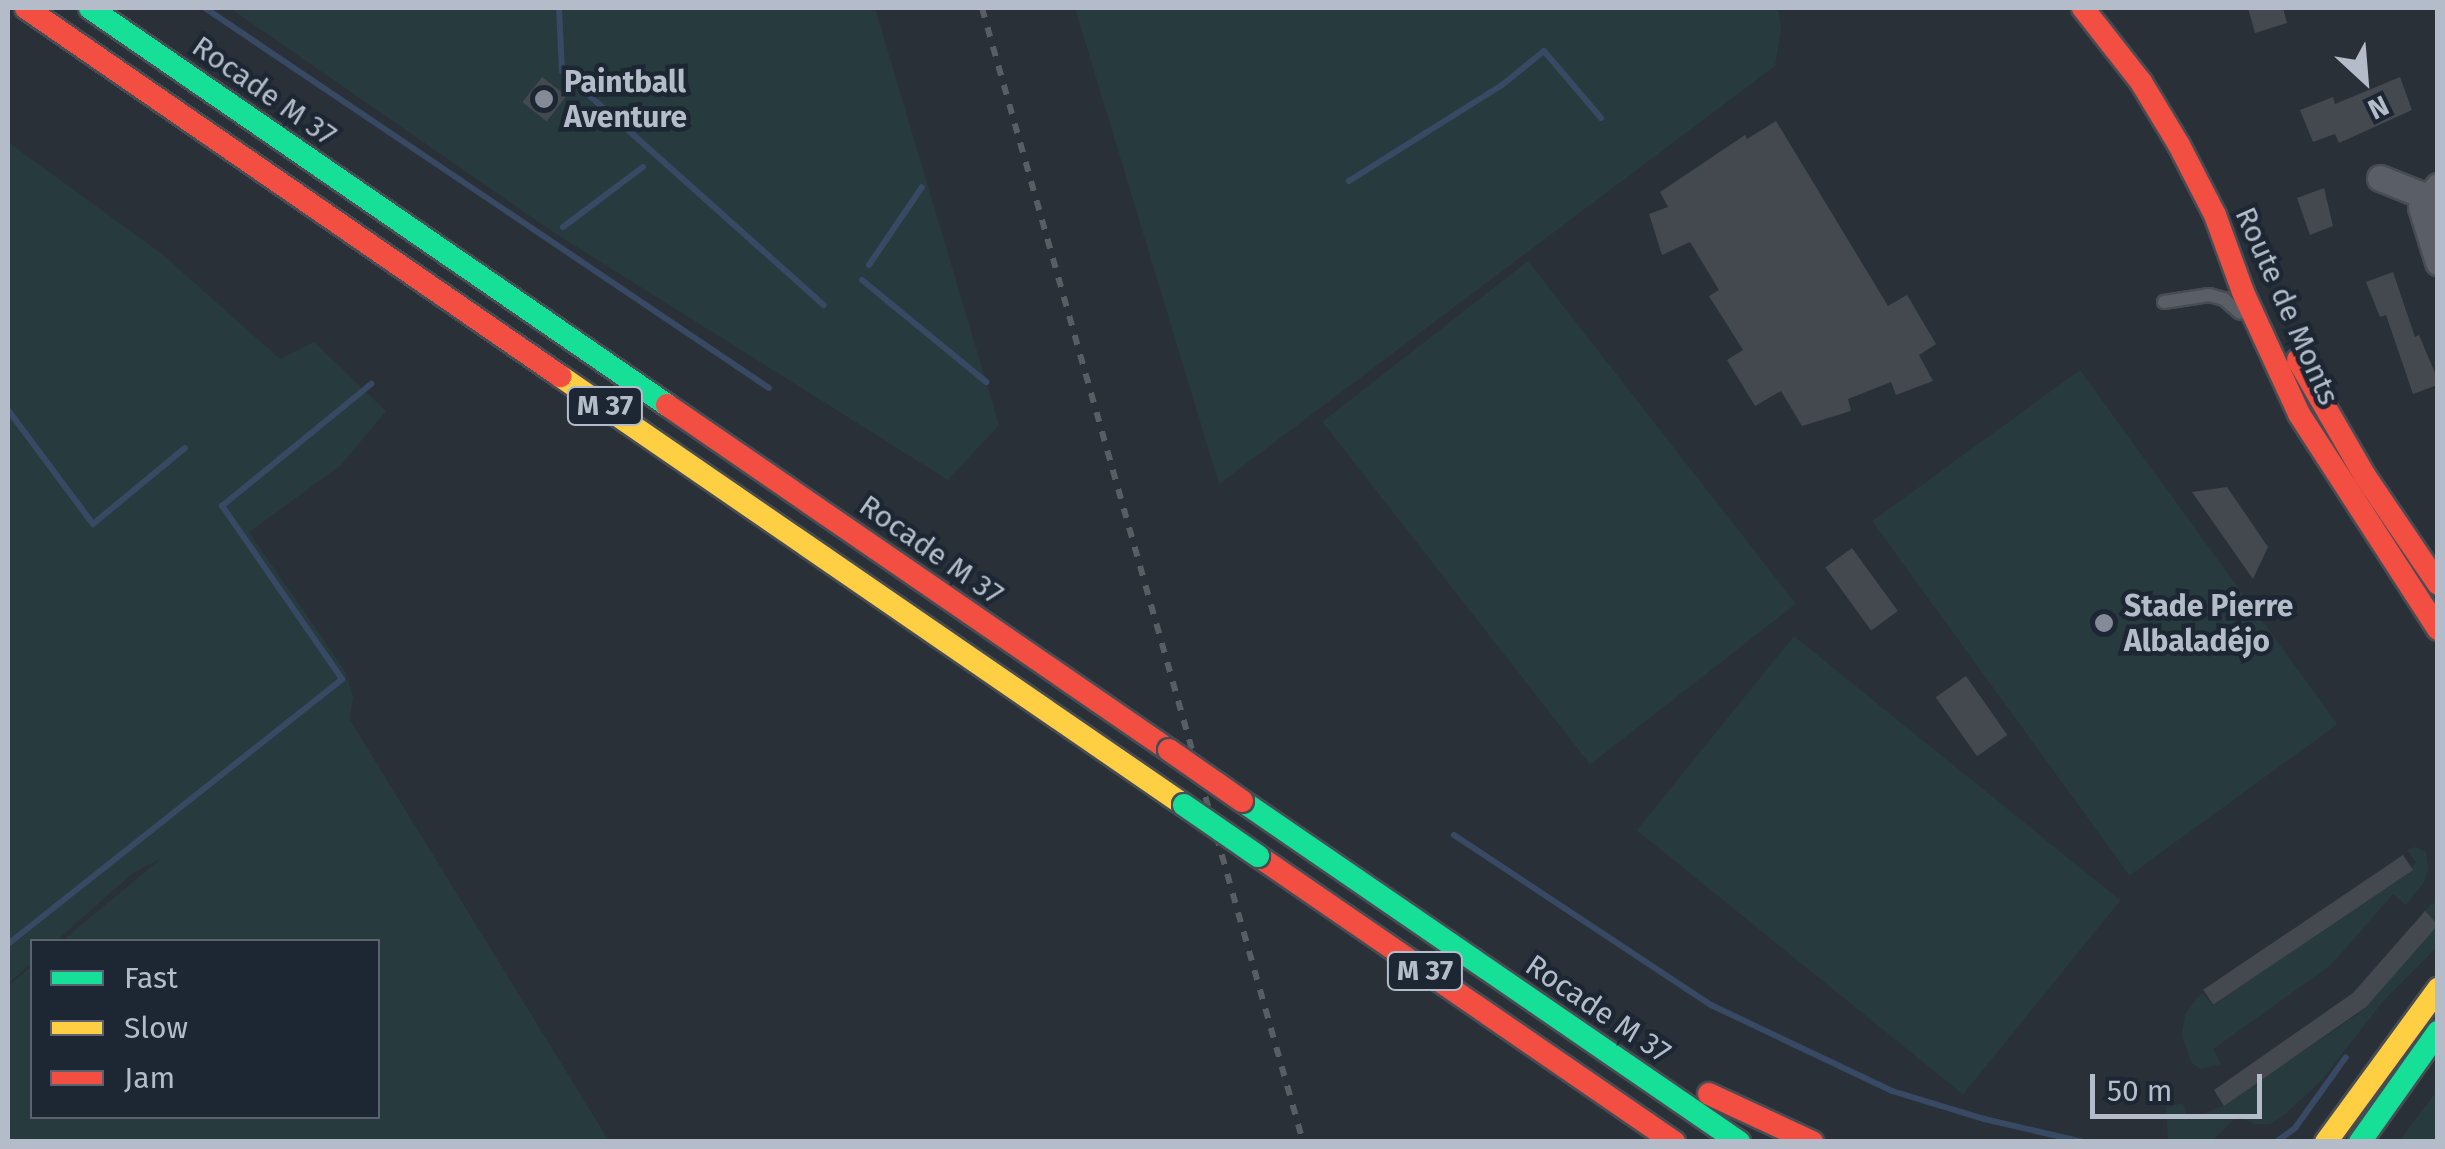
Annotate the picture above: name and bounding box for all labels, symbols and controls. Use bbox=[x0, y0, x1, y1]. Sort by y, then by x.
street label: Rocade M 37 bbox=[185, 28, 343, 154]
north arrow bbox=[2315, 30, 2415, 130]
place label: Paintball Aventure bbox=[564, 64, 687, 134]
marker: Paintball Aventure bbox=[533, 88, 555, 110]
text: N bbox=[2363, 89, 2394, 126]
street label: Route de Monts bbox=[2227, 201, 2347, 411]
road number: M 37 bbox=[565, 383, 645, 429]
street label: Rocade M 37 bbox=[852, 487, 1010, 613]
place label: Stade Pierre Albaladéjo bbox=[2124, 588, 2293, 658]
marker: Stade Pierre Albaladéjo bbox=[2093, 612, 2115, 634]
legend bbox=[30, 939, 380, 1119]
street label: Rocade M 37 bbox=[1519, 947, 1677, 1071]
road number: M 37 bbox=[1385, 948, 1465, 994]
text: Fast bbox=[124, 960, 178, 996]
text: Slow bbox=[124, 1010, 188, 1046]
scale bar bbox=[2095, 1054, 2268, 1116]
text: Jam bbox=[124, 1060, 175, 1096]
text: 50 m bbox=[2107, 1073, 2172, 1109]

